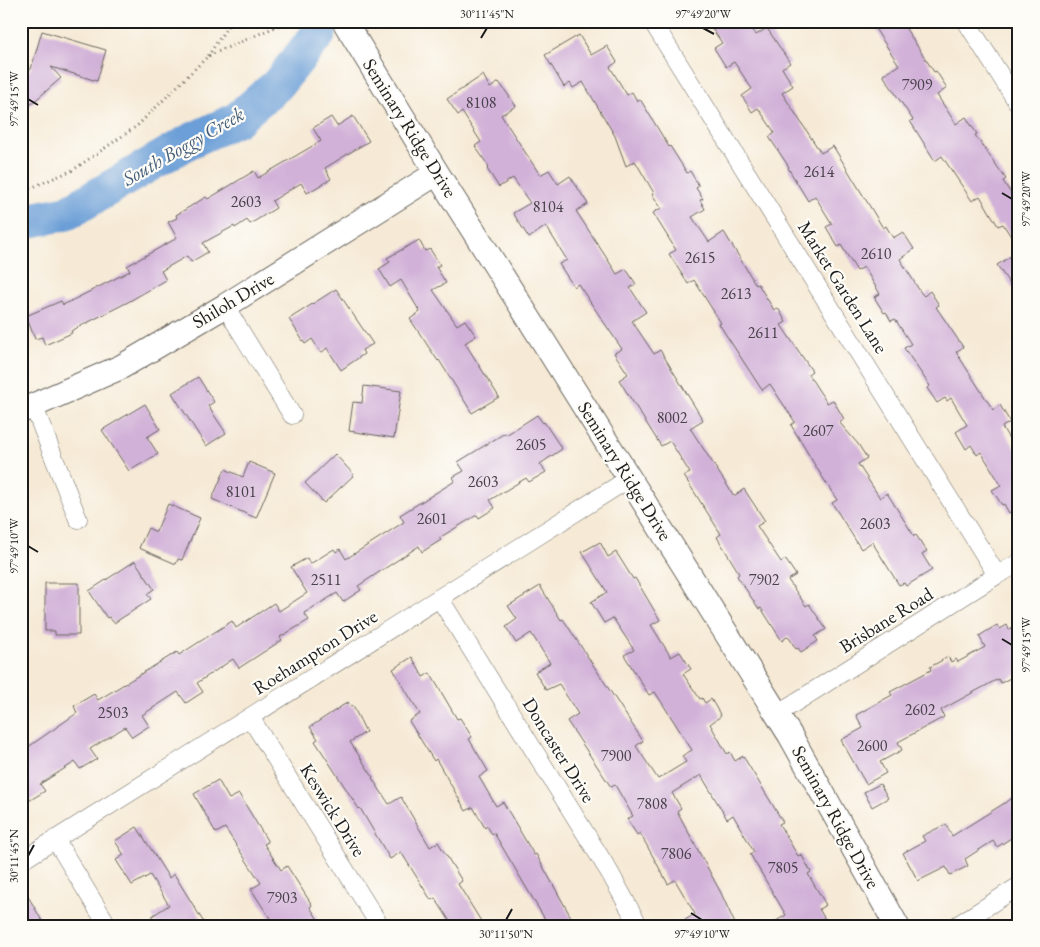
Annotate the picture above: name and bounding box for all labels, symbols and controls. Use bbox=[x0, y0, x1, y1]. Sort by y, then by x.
text: 30°11'45"N bbox=[460, 6, 514, 22]
text: 97°49'20"W bbox=[675, 6, 732, 22]
street label: Seminary Ridge Drive bbox=[357, 54, 463, 202]
text: 97°49'15"W bbox=[6, 70, 22, 127]
house number: 7909 bbox=[902, 74, 933, 95]
house number: 8108 bbox=[466, 92, 497, 113]
water label: South Boggy Creek bbox=[117, 101, 249, 192]
house number: 2614 bbox=[804, 161, 835, 182]
text: 97°49'20"W bbox=[1018, 170, 1034, 227]
house number: 2603 bbox=[231, 191, 262, 212]
house number: 8104 bbox=[533, 196, 564, 217]
street label: Market Garden Lane bbox=[792, 216, 894, 358]
house number: 2610 bbox=[861, 243, 892, 264]
house number: 2615 bbox=[685, 247, 715, 268]
street label: Shiloh Drive bbox=[188, 266, 278, 334]
house number: 2613 bbox=[721, 283, 752, 304]
house number: 2611 bbox=[748, 322, 778, 343]
street label: Seminary Ridge Drive bbox=[572, 397, 678, 545]
house number: 8002 bbox=[657, 407, 688, 428]
house number: 2607 bbox=[803, 420, 834, 441]
house number: 2605 bbox=[516, 434, 546, 455]
house number: 2603 bbox=[468, 471, 499, 492]
house number: 8101 bbox=[226, 481, 256, 502]
house number: 2601 bbox=[417, 508, 447, 529]
house number: 2603 bbox=[860, 513, 891, 534]
text: 97°49'10"W bbox=[6, 517, 22, 574]
house number: 2511 bbox=[311, 569, 341, 590]
house number: 7902 bbox=[749, 569, 780, 590]
street label: Brisbane Road bbox=[834, 581, 938, 659]
street label: Roehampton Drive bbox=[248, 604, 382, 700]
text: 97°49'15"W bbox=[1018, 616, 1034, 673]
street label: Doncaster Drive bbox=[517, 693, 601, 807]
house number: 2602 bbox=[905, 699, 936, 720]
house number: 2503 bbox=[98, 702, 129, 723]
house number: 2600 bbox=[857, 735, 888, 756]
street label: Seminary Ridge Drive bbox=[786, 741, 886, 893]
house number: 7900 bbox=[601, 745, 632, 766]
street label: Keswick Drive bbox=[295, 759, 371, 861]
house number: 7808 bbox=[637, 793, 668, 814]
text: 30°11'45"N bbox=[6, 829, 22, 883]
house number: 7806 bbox=[661, 843, 692, 864]
house number: 7805 bbox=[768, 857, 798, 878]
house number: 7903 bbox=[267, 887, 298, 908]
text: 30°11'50"N bbox=[479, 926, 533, 942]
text: 97°49'10"W bbox=[674, 926, 731, 942]

